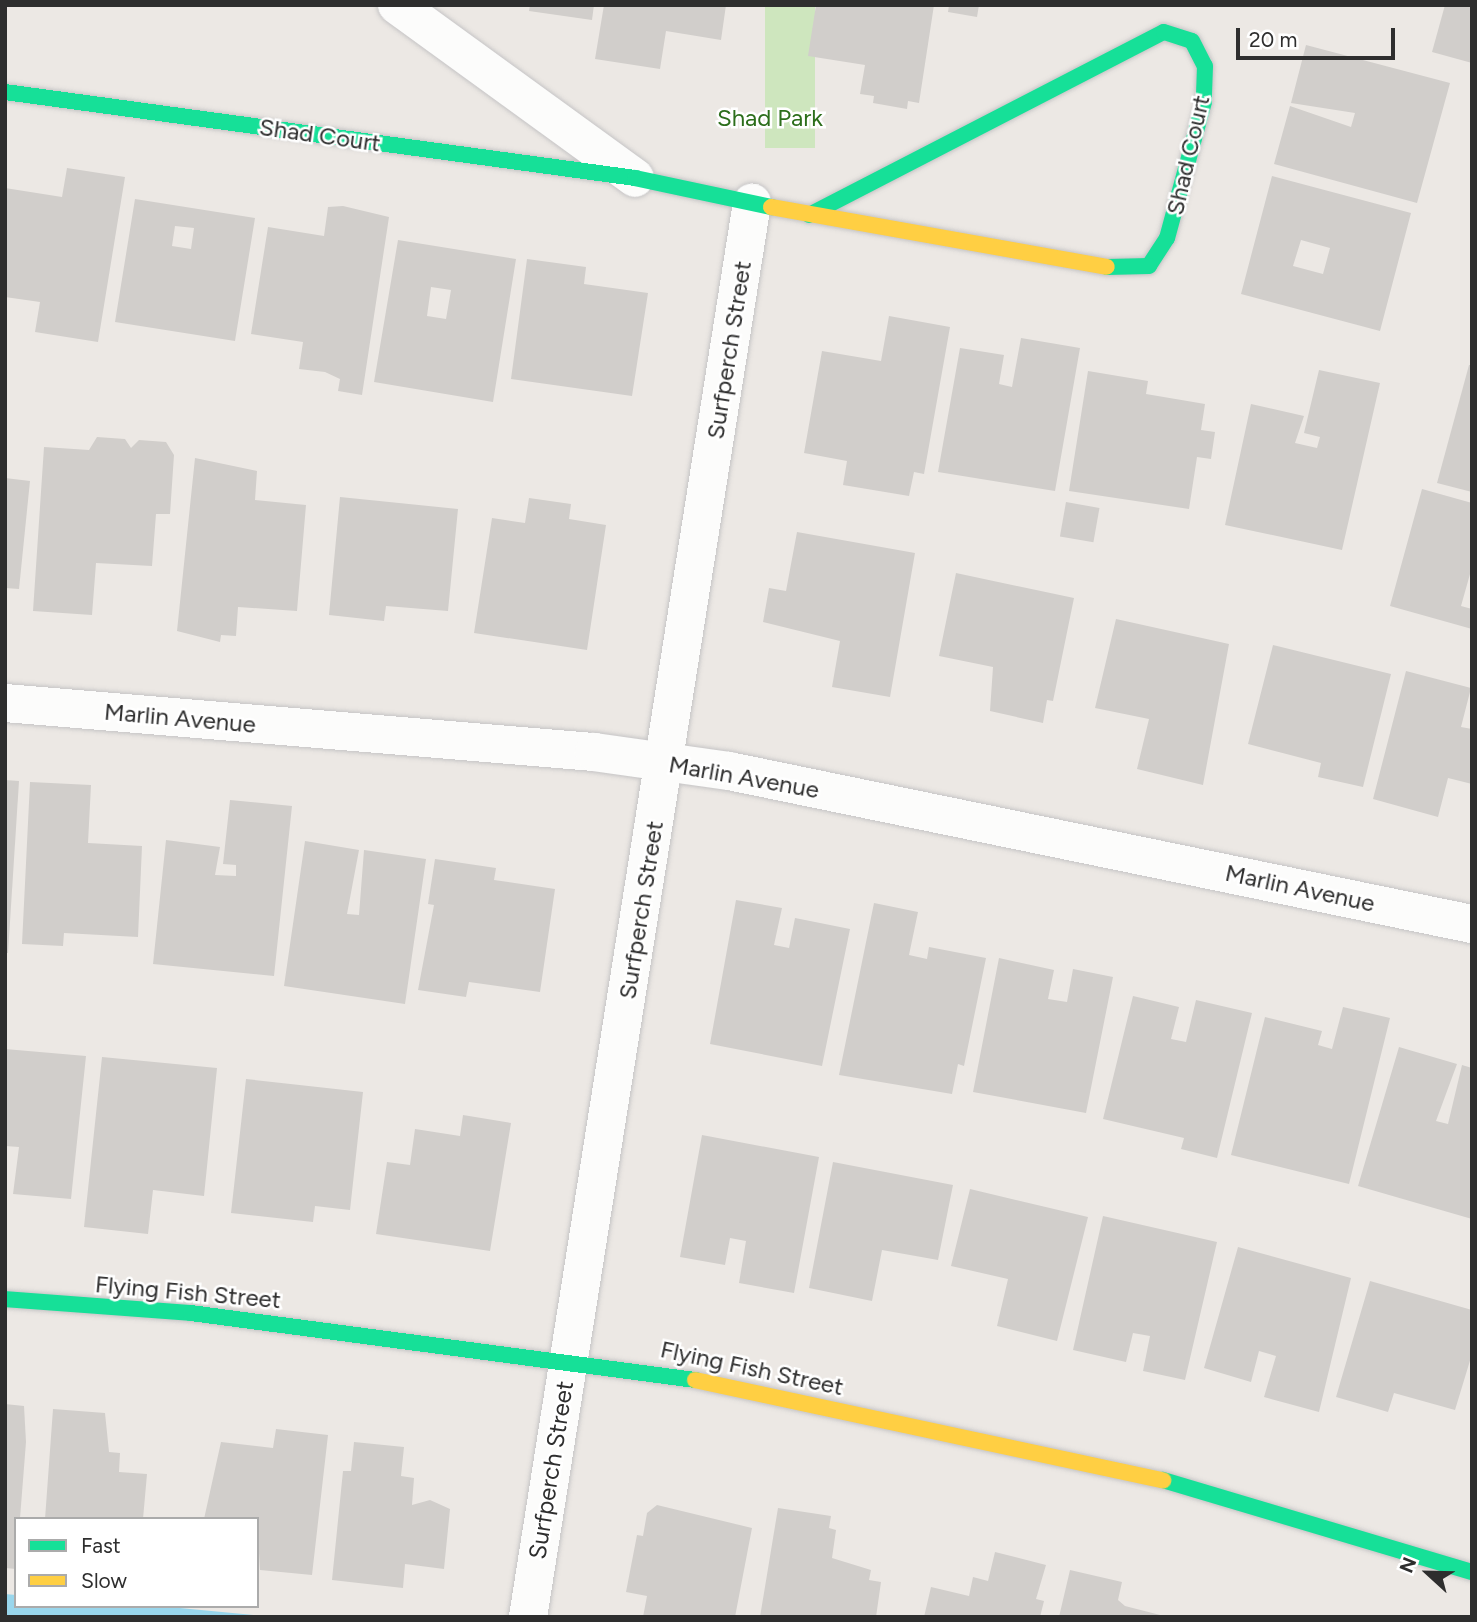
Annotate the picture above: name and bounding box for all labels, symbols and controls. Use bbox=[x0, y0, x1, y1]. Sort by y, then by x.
scale bar bbox=[1239, 14, 1398, 58]
text: 20 m bbox=[1249, 27, 1297, 52]
street label: Shad Court bbox=[1160, 92, 1216, 218]
park label: Shad Park bbox=[717, 104, 823, 132]
street label: Shad Court bbox=[258, 112, 382, 158]
street label: Surfperch Street bbox=[701, 259, 757, 441]
street label: Marlin Avenue bbox=[103, 697, 257, 739]
street label: Marlin Avenue bbox=[667, 750, 821, 804]
street label: Surfperch Street bbox=[613, 819, 669, 1001]
street label: Marlin Avenue bbox=[1223, 858, 1377, 918]
street label: Flying Fish Street bbox=[94, 1270, 282, 1314]
street label: Flying Fish Street bbox=[658, 1335, 846, 1401]
street label: Surfperch Street bbox=[523, 1379, 579, 1561]
legend bbox=[14, 1517, 259, 1608]
text: Fast bbox=[81, 1533, 121, 1558]
north arrow bbox=[1393, 1538, 1463, 1608]
text: N bbox=[1395, 1554, 1421, 1576]
text: Slow bbox=[81, 1568, 127, 1593]

